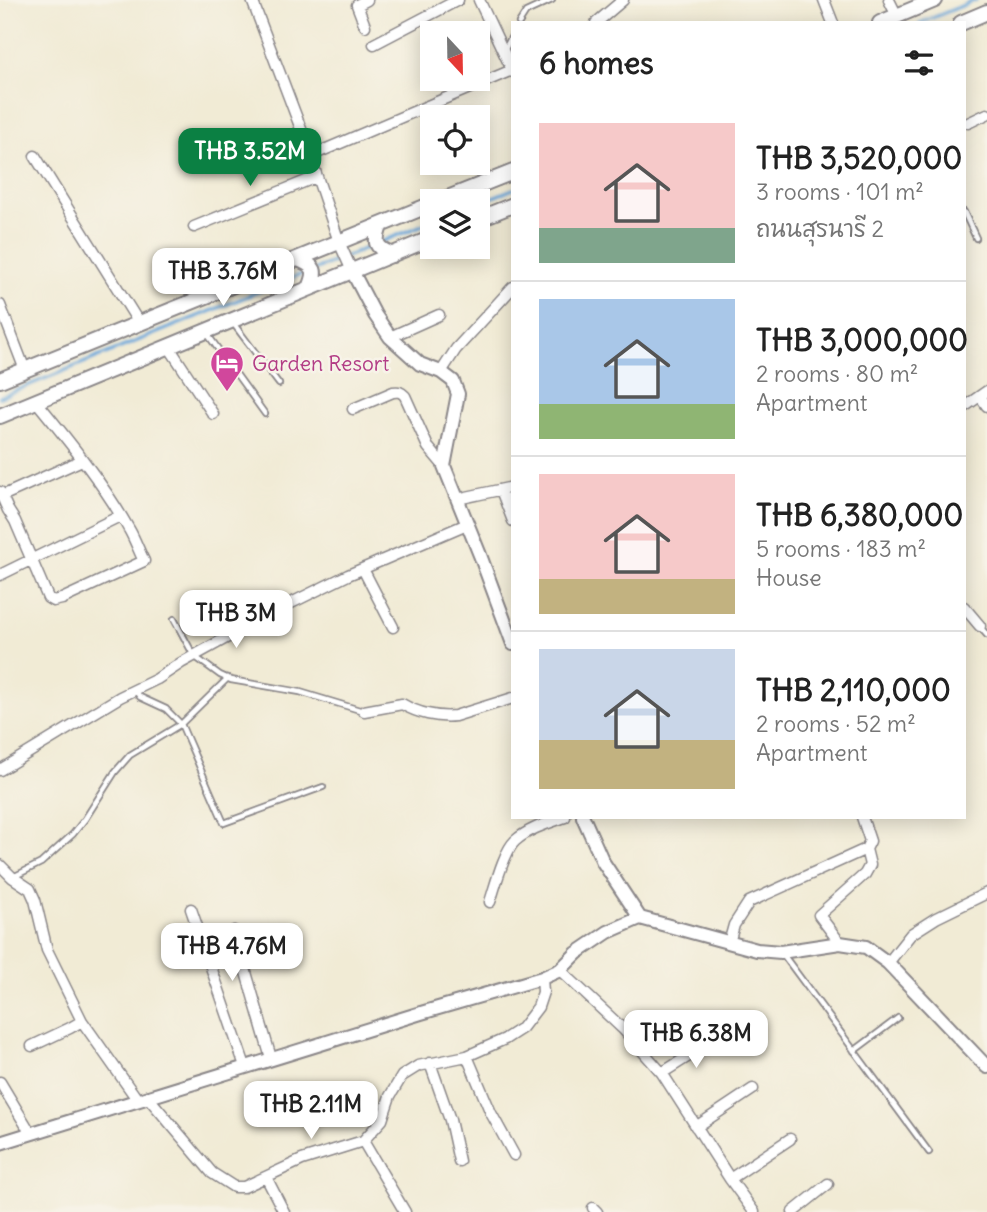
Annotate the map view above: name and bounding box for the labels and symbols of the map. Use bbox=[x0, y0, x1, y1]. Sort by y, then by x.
north arrow bbox=[420, 21, 490, 91]
pin: THB 3.52M bbox=[170, 128, 330, 188]
pin: THB 3.76M bbox=[143, 248, 303, 308]
hotel icon: Garden Resort bbox=[208, 344, 246, 393]
place label: Garden Resort bbox=[252, 350, 389, 377]
pin: THB 3M bbox=[179, 590, 293, 650]
pin: THB 4.76M bbox=[152, 923, 312, 983]
pin: THB 6.38M bbox=[616, 1010, 776, 1070]
pin: THB 2.11M bbox=[231, 1082, 391, 1141]

